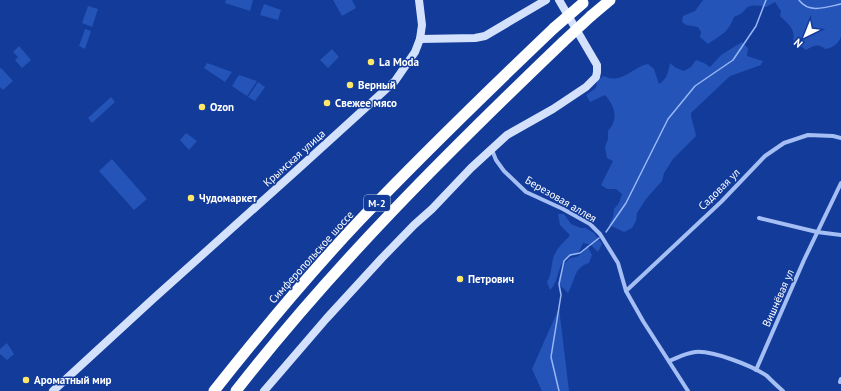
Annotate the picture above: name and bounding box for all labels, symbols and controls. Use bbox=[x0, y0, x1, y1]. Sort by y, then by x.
north arrow bbox=[785, 16, 825, 56]
text: N bbox=[791, 36, 806, 51]
place label: La Moda bbox=[379, 55, 419, 69]
marker: La Moda bbox=[366, 57, 376, 67]
place label: Верный bbox=[358, 78, 396, 92]
marker: Верный bbox=[345, 80, 355, 90]
place label: Свежее мясо bbox=[335, 96, 397, 110]
marker: Свежее мясо bbox=[322, 98, 332, 108]
place label: Ozon bbox=[210, 100, 234, 114]
marker: Ozon bbox=[197, 102, 207, 112]
street label: Крымская улица bbox=[260, 126, 328, 190]
street label: Садовая ул bbox=[695, 165, 743, 213]
street label: Березовая аллея bbox=[523, 173, 599, 225]
place label: Чудомаркет bbox=[199, 191, 257, 205]
marker: Чудомаркет bbox=[186, 193, 196, 203]
road number: М-2 bbox=[364, 195, 390, 211]
street label: Симферопольское шоссе bbox=[266, 207, 357, 306]
street label: Вишнёвая ул bbox=[759, 267, 797, 329]
place label: Петрович bbox=[468, 272, 514, 286]
marker: Петрович bbox=[455, 274, 465, 284]
place label: Ароматный мир bbox=[34, 373, 112, 387]
marker: Ароматный мир bbox=[21, 375, 31, 385]

